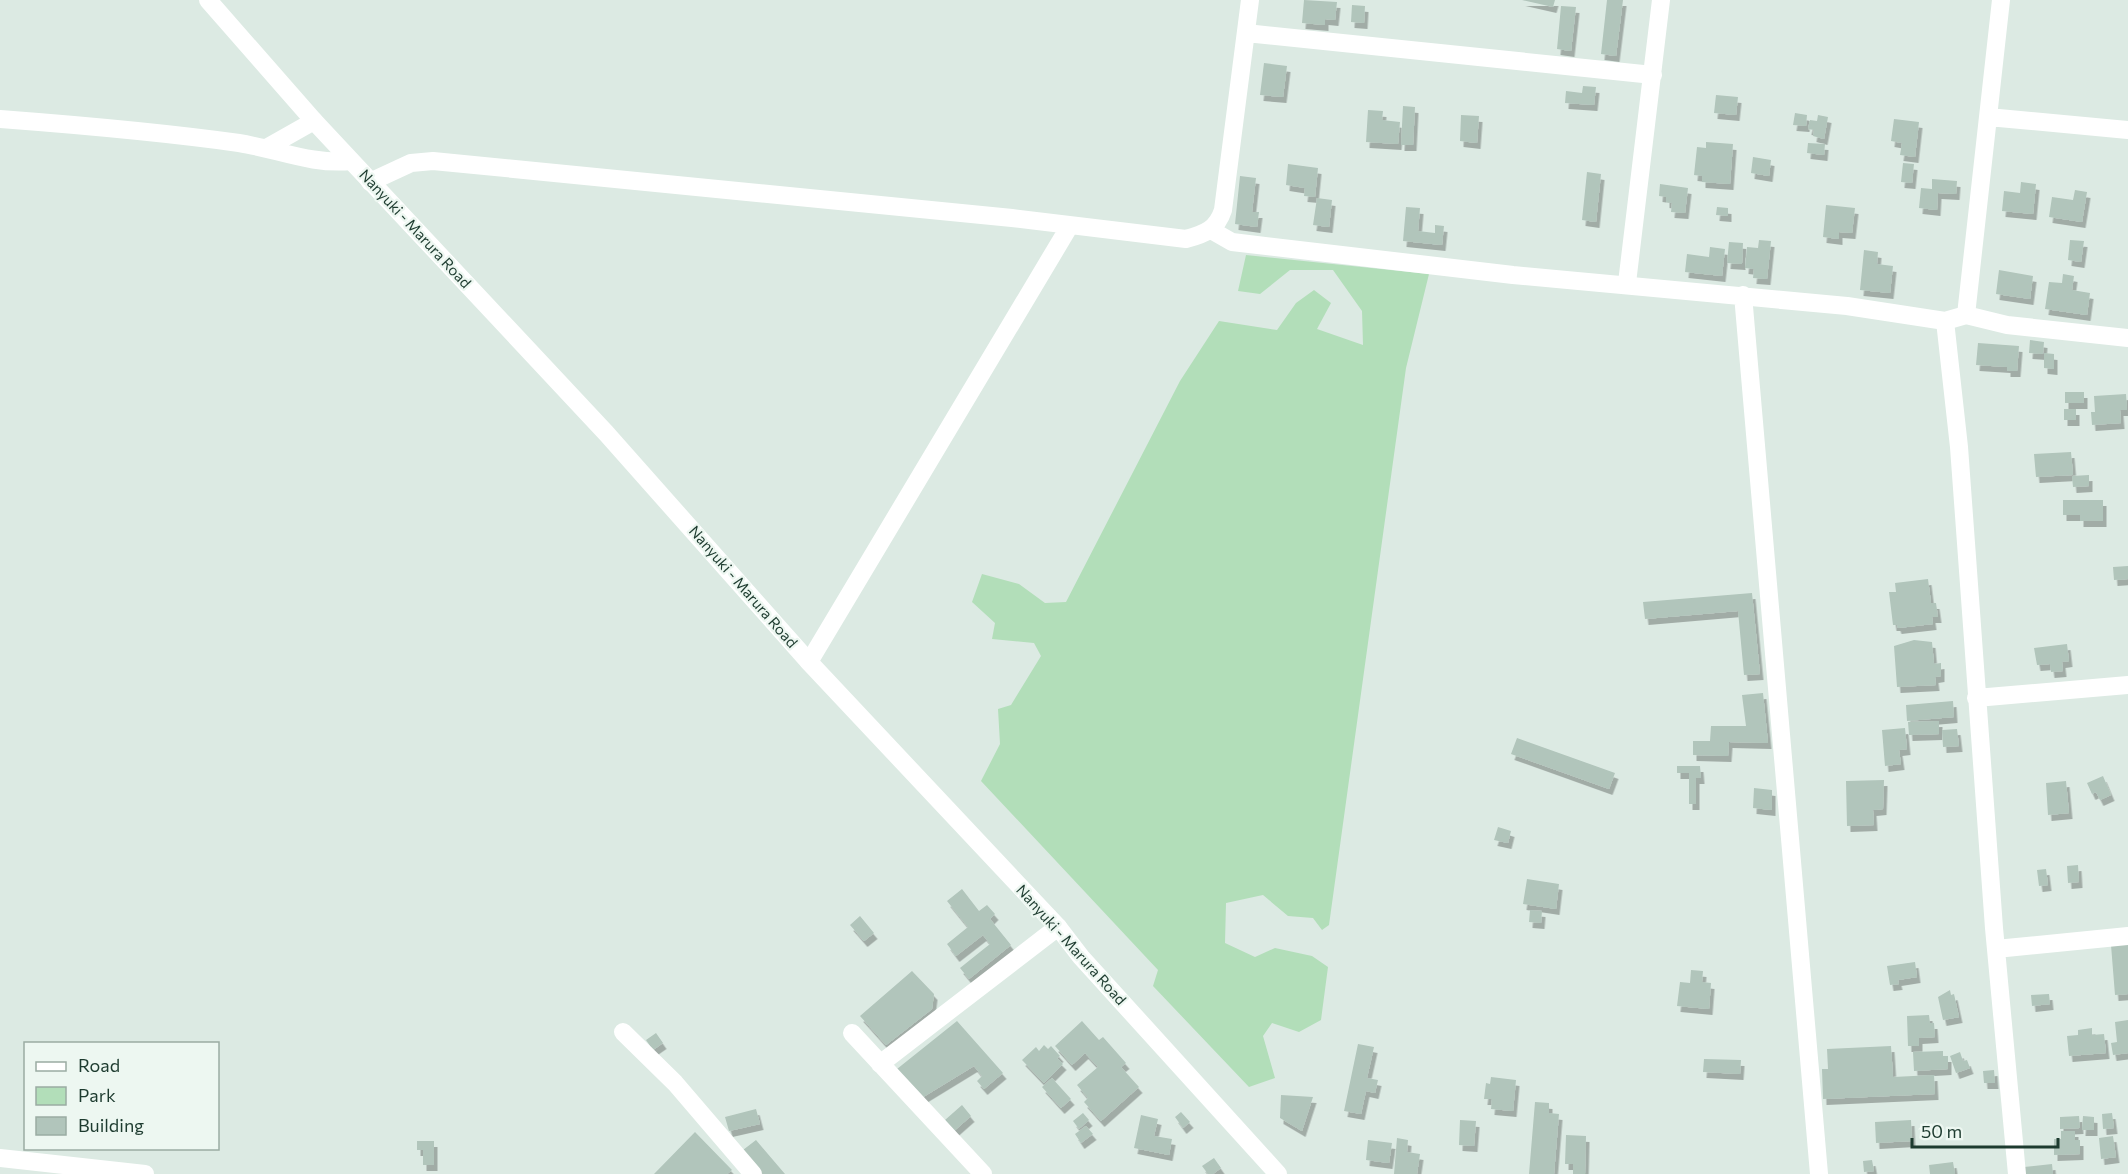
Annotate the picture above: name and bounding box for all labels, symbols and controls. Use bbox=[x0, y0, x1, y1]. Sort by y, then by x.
street label: Nanyuki - Marura Road bbox=[356, 165, 475, 291]
street label: Nanyuki - Marura Road bbox=[686, 522, 802, 651]
street label: Nanyuki - Marura Road bbox=[1013, 880, 1131, 1008]
legend bbox=[24, 1042, 219, 1150]
text: Road bbox=[78, 1054, 120, 1076]
text: Park bbox=[78, 1084, 116, 1106]
scale bar bbox=[1912, 1111, 2058, 1149]
text: Building bbox=[78, 1114, 144, 1136]
text: 50 m bbox=[1921, 1120, 1962, 1142]

